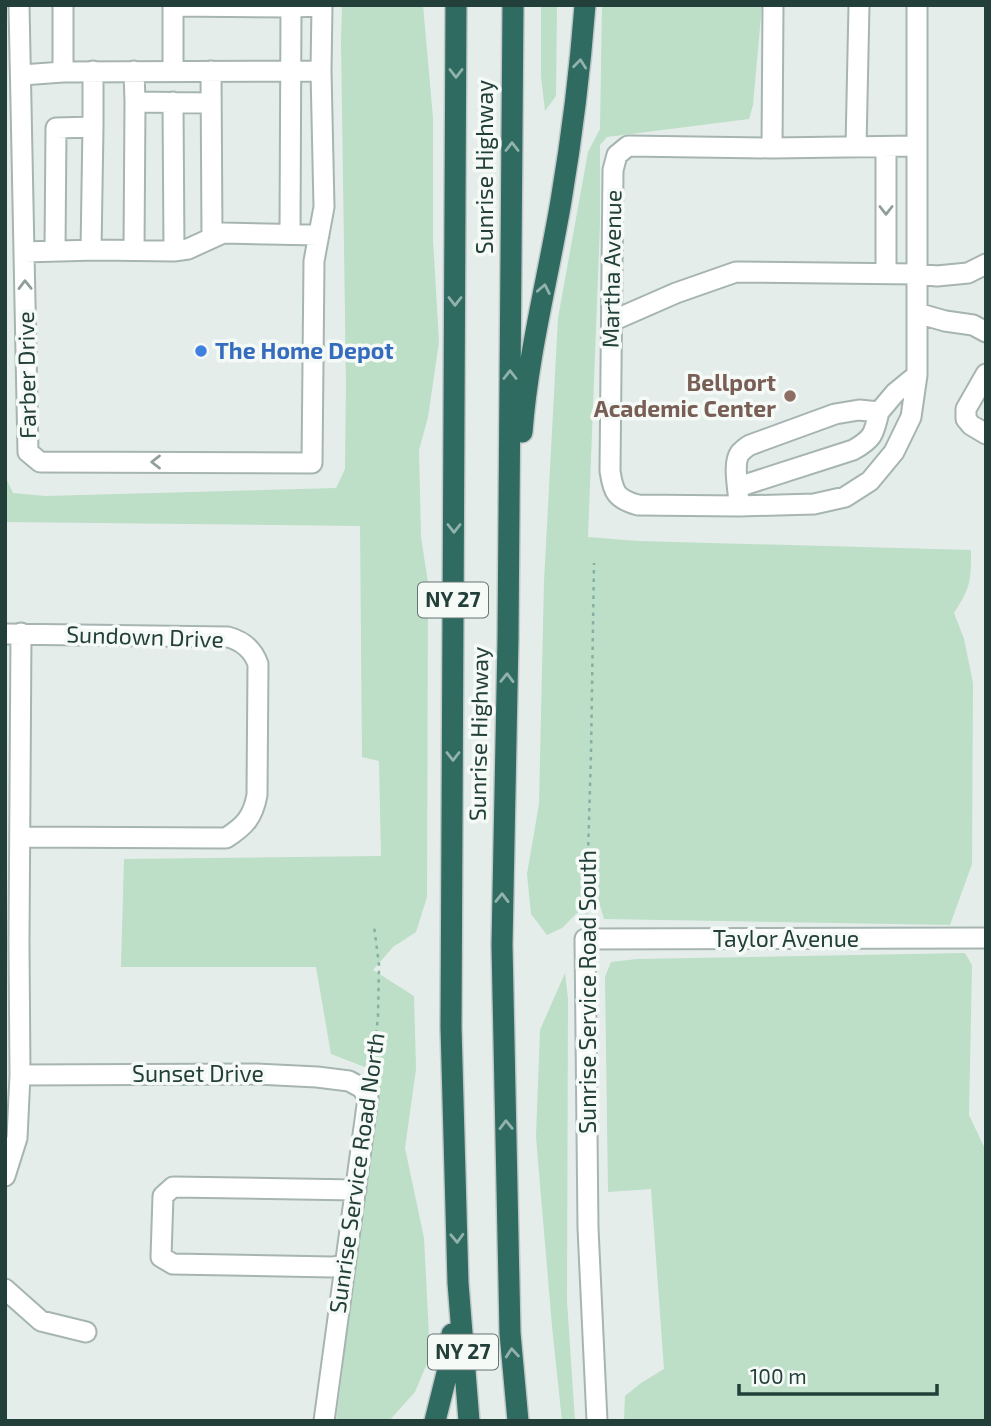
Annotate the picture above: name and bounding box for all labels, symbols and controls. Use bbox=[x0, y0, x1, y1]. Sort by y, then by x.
one-way arrow bbox=[572, 59, 587, 70]
one-way arrow bbox=[448, 69, 464, 79]
street label: Sunrise Highway bbox=[470, 80, 498, 254]
one-way arrow bbox=[504, 141, 520, 152]
street label: Martha Avenue bbox=[596, 190, 626, 348]
one-way arrow bbox=[878, 206, 894, 216]
one-way arrow bbox=[17, 280, 33, 290]
one-way arrow bbox=[535, 283, 550, 295]
one-way arrow bbox=[447, 296, 463, 307]
street label: Farber Drive bbox=[11, 311, 41, 439]
place label: The Home Depot bbox=[215, 336, 394, 364]
marker: The Home Depot bbox=[193, 343, 209, 359]
place label: Bellport Academic Center bbox=[594, 368, 776, 422]
one-way arrow bbox=[502, 369, 518, 379]
marker: Bellport Academic Center bbox=[782, 388, 798, 404]
one-way arrow bbox=[150, 454, 160, 470]
one-way arrow bbox=[446, 524, 462, 534]
road number: NY 27 bbox=[418, 582, 488, 618]
street label: Sundown Drive bbox=[66, 619, 224, 653]
street label: Sunrise Highway bbox=[462, 647, 494, 821]
one-way arrow bbox=[499, 672, 515, 682]
one-way arrow bbox=[445, 751, 461, 762]
street label: Sunrise Service Road South bbox=[573, 850, 601, 1134]
one-way arrow bbox=[495, 892, 510, 903]
street label: Taylor Avenue bbox=[713, 924, 859, 952]
street label: Sunrise Service Road North bbox=[322, 1031, 390, 1315]
street label: Sunset Drive bbox=[132, 1059, 264, 1087]
one-way arrow bbox=[498, 1120, 513, 1131]
one-way arrow bbox=[449, 1233, 465, 1244]
road number: NY 27 bbox=[428, 1334, 498, 1370]
one-way arrow bbox=[505, 1347, 520, 1358]
scale bar bbox=[739, 1352, 937, 1396]
text: 100 m bbox=[750, 1363, 807, 1388]

